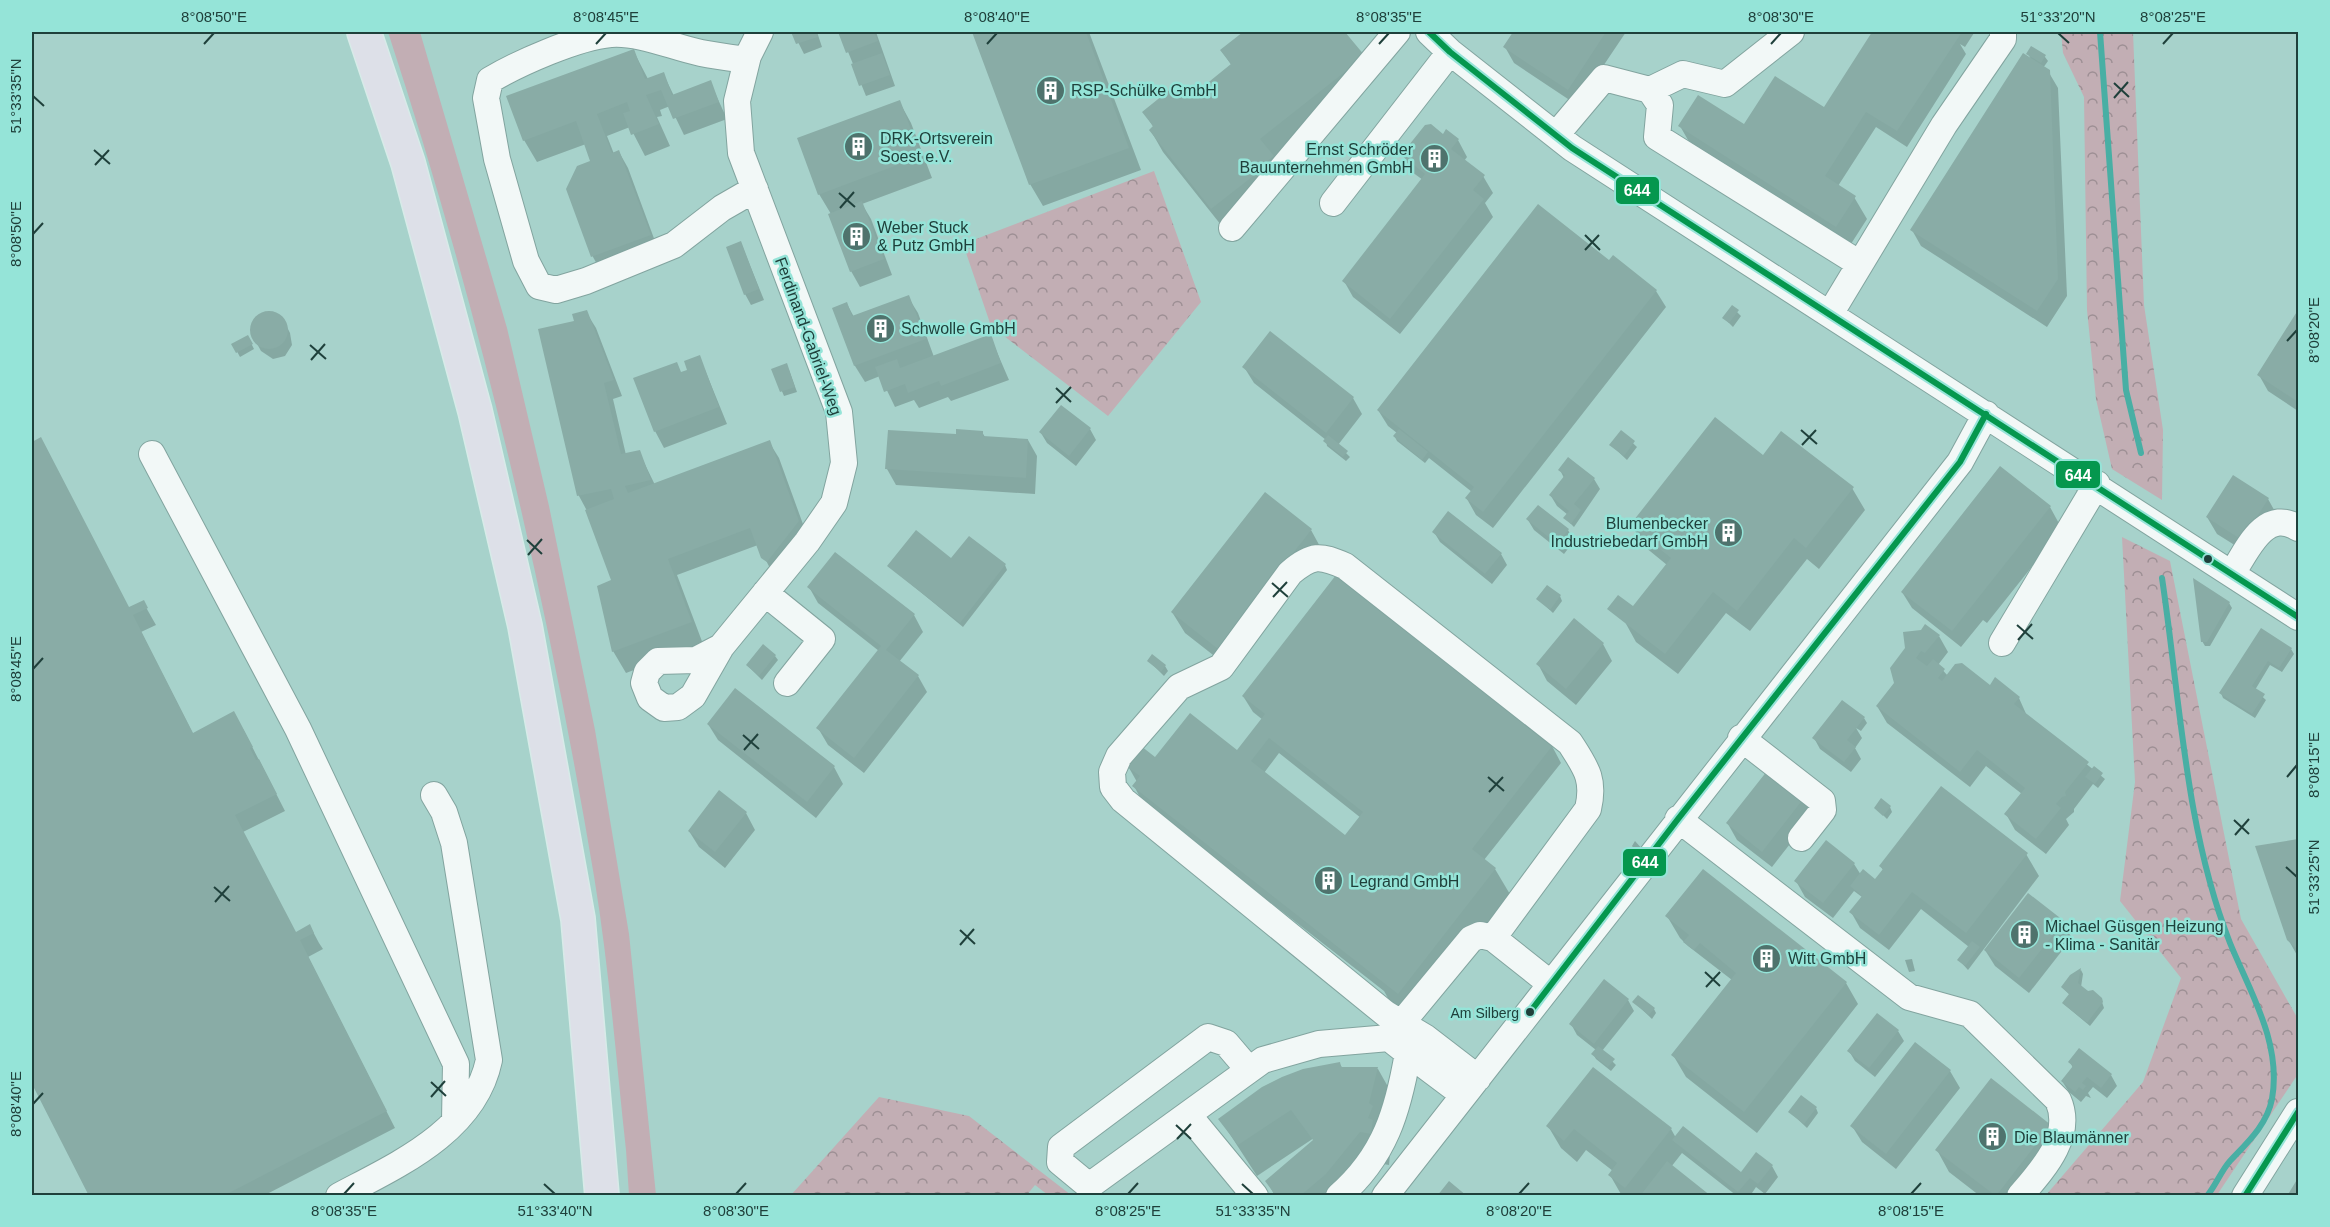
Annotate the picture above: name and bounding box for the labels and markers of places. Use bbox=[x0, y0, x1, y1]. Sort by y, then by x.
building icon: RSP-Schülke GmbH bbox=[1034, 74, 1066, 106]
place label: RSP-Schülke GmbH bbox=[1071, 82, 1217, 99]
place label: DRK-Ortsverein Soest e.V. bbox=[880, 130, 993, 165]
building icon: DRK-Ortsverein Soest e.V. bbox=[843, 131, 875, 163]
place label: Ernst Schröder Bauunternehmen GmbH bbox=[1240, 141, 1414, 176]
building icon: Ernst Schröder Bauunternehmen GmbH bbox=[1418, 142, 1450, 174]
place label: Weber Stuck & Putz GmbH bbox=[877, 219, 975, 254]
building icon: Weber Stuck & Putz GmbH bbox=[840, 220, 872, 252]
building icon: Schwolle GmbH bbox=[864, 312, 896, 344]
place label: Schwolle GmbH bbox=[901, 320, 1016, 337]
place label: Blumenbecker Industriebedarf GmbH bbox=[1551, 515, 1709, 550]
building icon: Blumenbecker Industriebedarf GmbH bbox=[1713, 516, 1745, 548]
unlabelled marker bbox=[2202, 553, 2214, 565]
building icon: Legrand GmbH bbox=[1313, 865, 1345, 897]
place label: Legrand GmbH bbox=[1350, 873, 1459, 890]
place label: Michael Güsgen Heizung - Klima - Sanitär bbox=[2045, 918, 2224, 953]
building icon: Michael Güsgen Heizung - Klima - Sanitär bbox=[2008, 919, 2040, 951]
building icon: Witt GmbH bbox=[1751, 942, 1783, 974]
place label: Witt GmbH bbox=[1788, 950, 1866, 967]
place label: Am Silberg bbox=[1451, 1005, 1519, 1021]
marker: Am Silberg bbox=[1524, 1006, 1536, 1018]
building icon: Die Blaumänner bbox=[1977, 1121, 2009, 1153]
place label: Die Blaumänner bbox=[2014, 1129, 2129, 1146]

